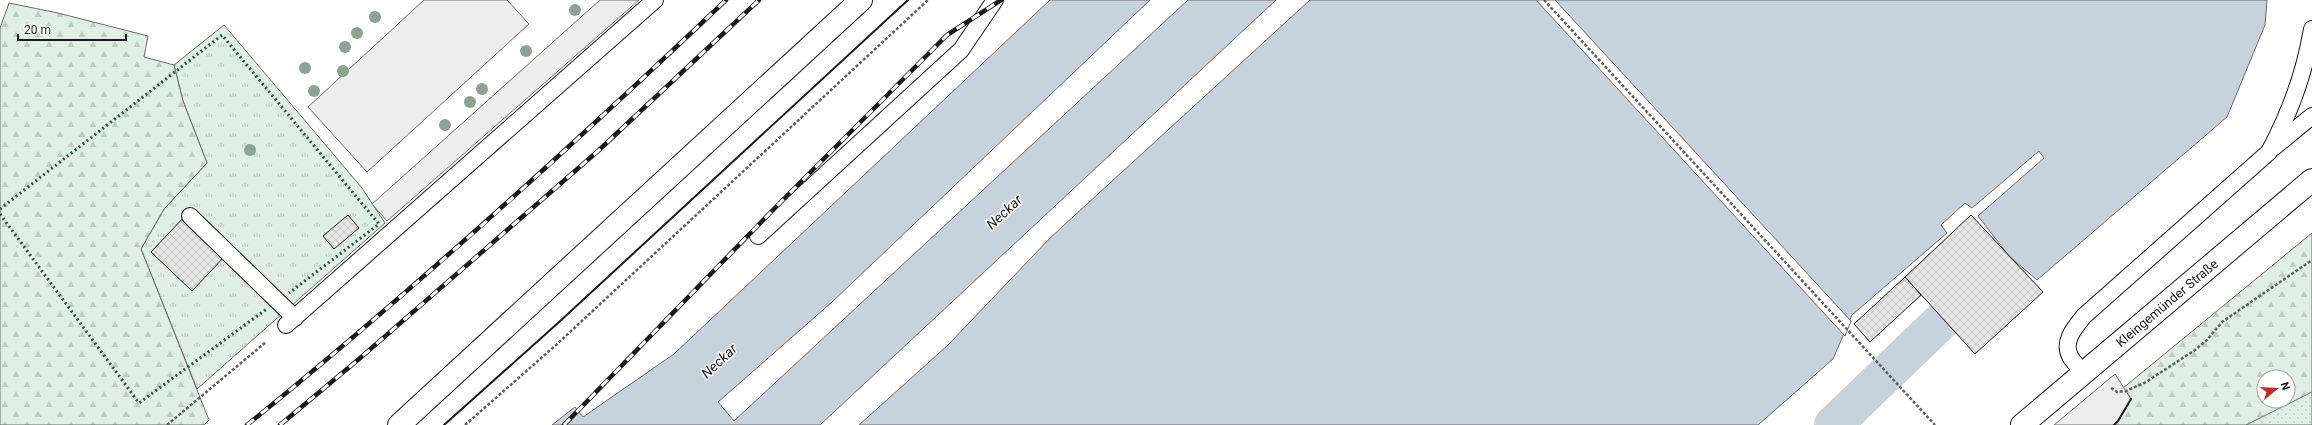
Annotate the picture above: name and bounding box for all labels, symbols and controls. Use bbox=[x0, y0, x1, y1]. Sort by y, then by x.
scale bar bbox=[18, 16, 126, 42]
text: 20 m bbox=[24, 23, 51, 37]
water label: Neckar bbox=[983, 191, 1025, 232]
street label: Kleingemünder Straße bbox=[2113, 256, 2221, 350]
water label: Neckar bbox=[698, 340, 740, 381]
north arrow bbox=[2256, 369, 2296, 409]
text: N bbox=[2278, 380, 2292, 392]

